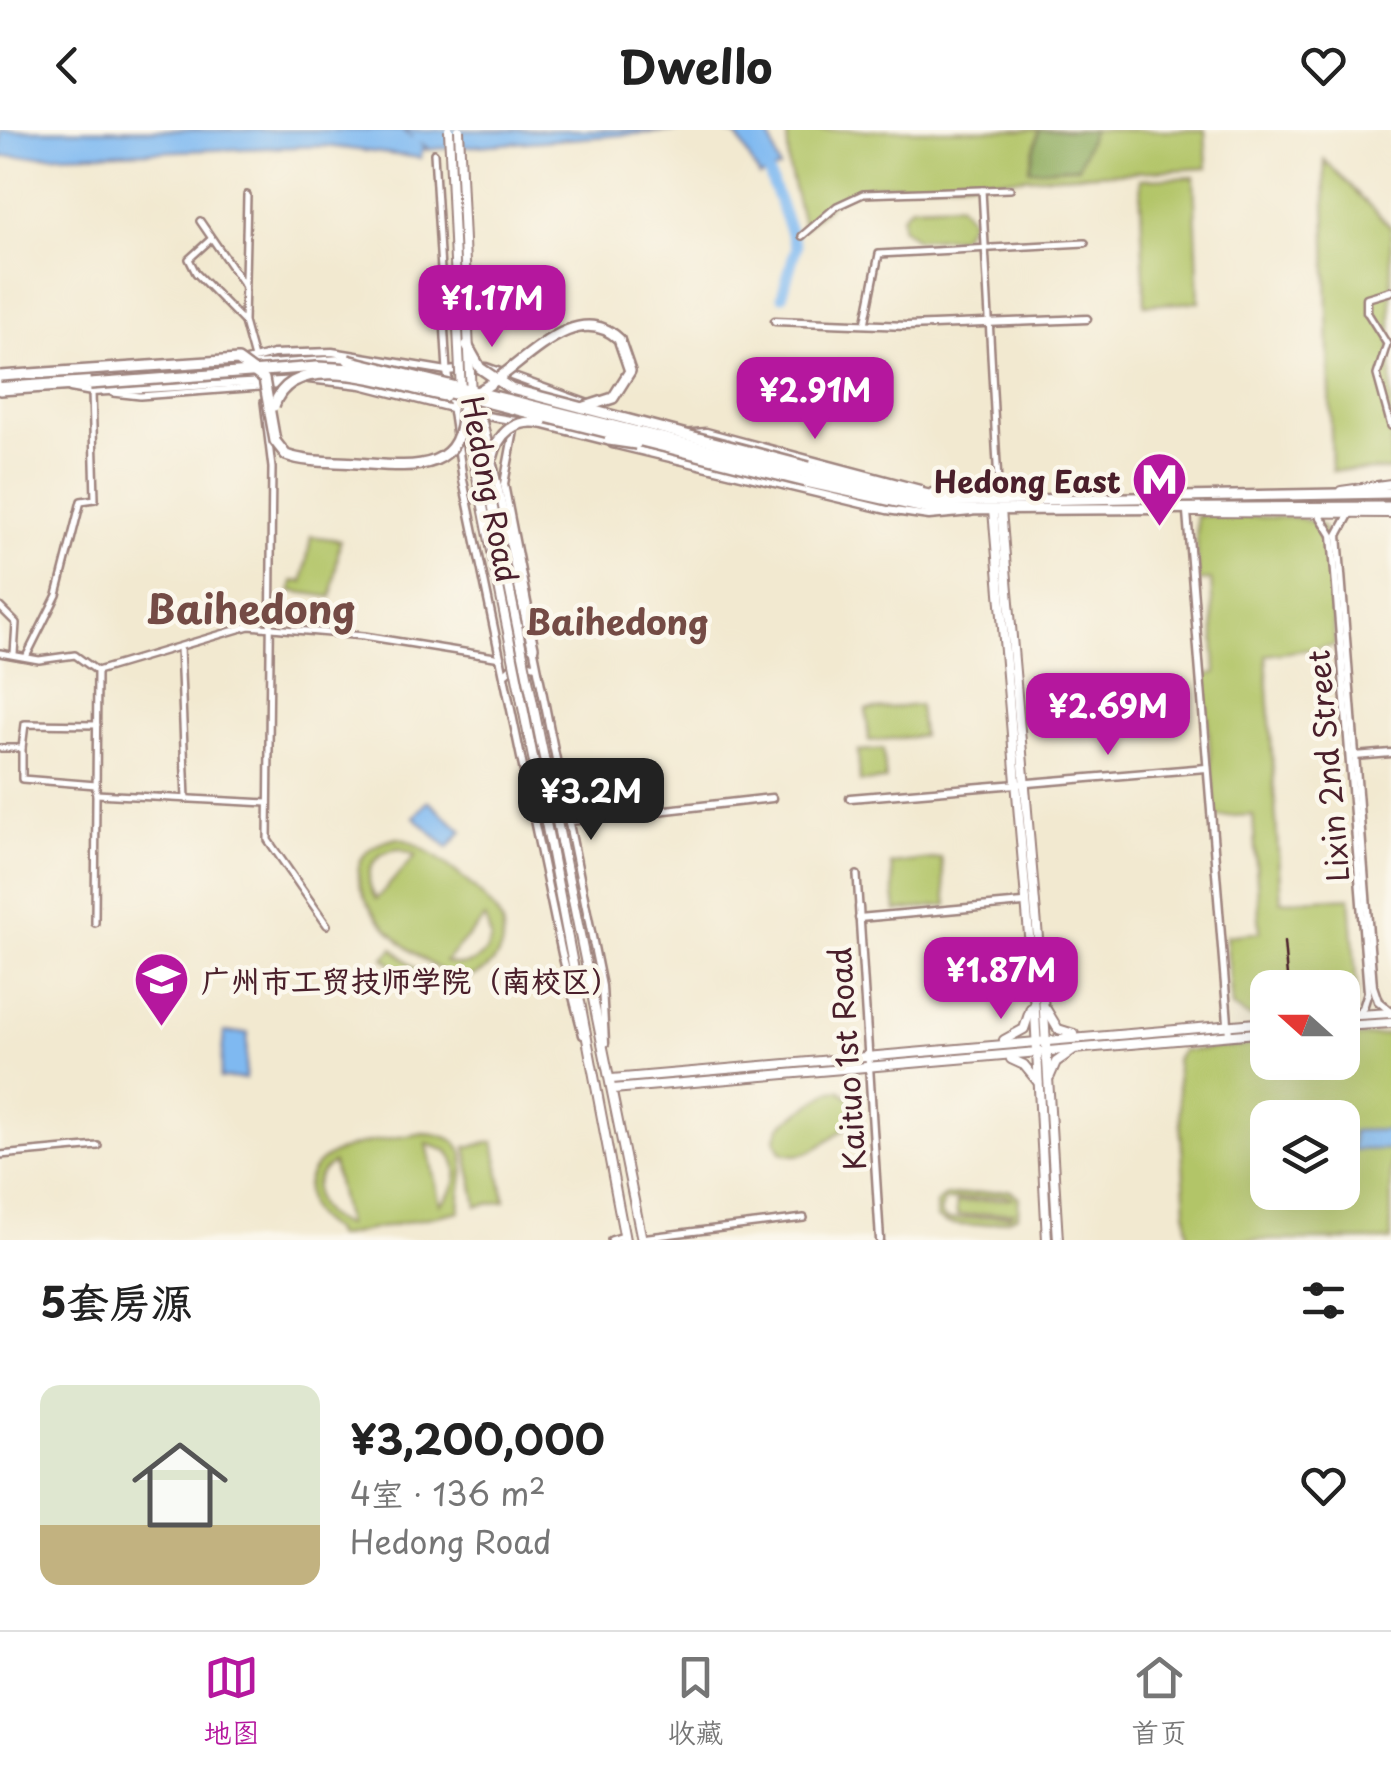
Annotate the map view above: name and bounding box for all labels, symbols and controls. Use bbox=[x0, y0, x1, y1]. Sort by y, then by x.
text: Dwello bbox=[619, 31, 772, 99]
icon: back bbox=[40, 38, 95, 93]
icon: heart bbox=[1296, 38, 1351, 93]
pin: ¥1.17M bbox=[411, 265, 573, 350]
text: ¥1.17M bbox=[440, 273, 544, 321]
pin: ¥2.91M bbox=[734, 357, 896, 442]
text: ¥2.91M bbox=[759, 365, 871, 413]
street label: Hedong Road bbox=[451, 392, 531, 586]
metro station icon: Hedong East bbox=[1130, 450, 1190, 529]
place label: Hedong East bbox=[934, 458, 1121, 503]
district label: Baihedong bbox=[146, 577, 356, 638]
district label: Baihedong bbox=[525, 594, 709, 647]
street label: Lixin 2nd Street bbox=[1294, 648, 1360, 884]
pin: ¥2.69M bbox=[1027, 673, 1189, 758]
text: ¥2.69M bbox=[1048, 681, 1168, 729]
pin: ¥3.2M bbox=[521, 758, 661, 843]
text: ¥3.2M bbox=[540, 766, 642, 814]
pin: ¥1.87M bbox=[920, 937, 1082, 1022]
text: ¥1.87M bbox=[946, 945, 1056, 993]
street label: Kaituo 1st Road bbox=[816, 946, 876, 1172]
school or university icon: 广州市工贸技师学院（南校区） bbox=[132, 949, 192, 1028]
place label: 广州市工贸技师学院（南校区） bbox=[201, 957, 621, 1002]
north arrow bbox=[1250, 970, 1360, 1080]
map controls bbox=[1250, 970, 1360, 1210]
button: layers bbox=[1250, 1100, 1360, 1210]
text: 5套房源 bbox=[40, 1269, 193, 1332]
icon: filters bbox=[1296, 1273, 1351, 1328]
text: ¥3,200,000 bbox=[350, 1406, 605, 1469]
icon: home bbox=[120, 1425, 240, 1545]
icon: heart bbox=[1296, 1458, 1351, 1513]
text: 4室 · 136 m² bbox=[350, 1469, 546, 1517]
text: Hedong Road bbox=[350, 1517, 552, 1565]
tab: 地图 bbox=[204, 1650, 260, 1753]
tab: 收藏 bbox=[667, 1650, 723, 1753]
tab: 首页 bbox=[1131, 1650, 1187, 1753]

